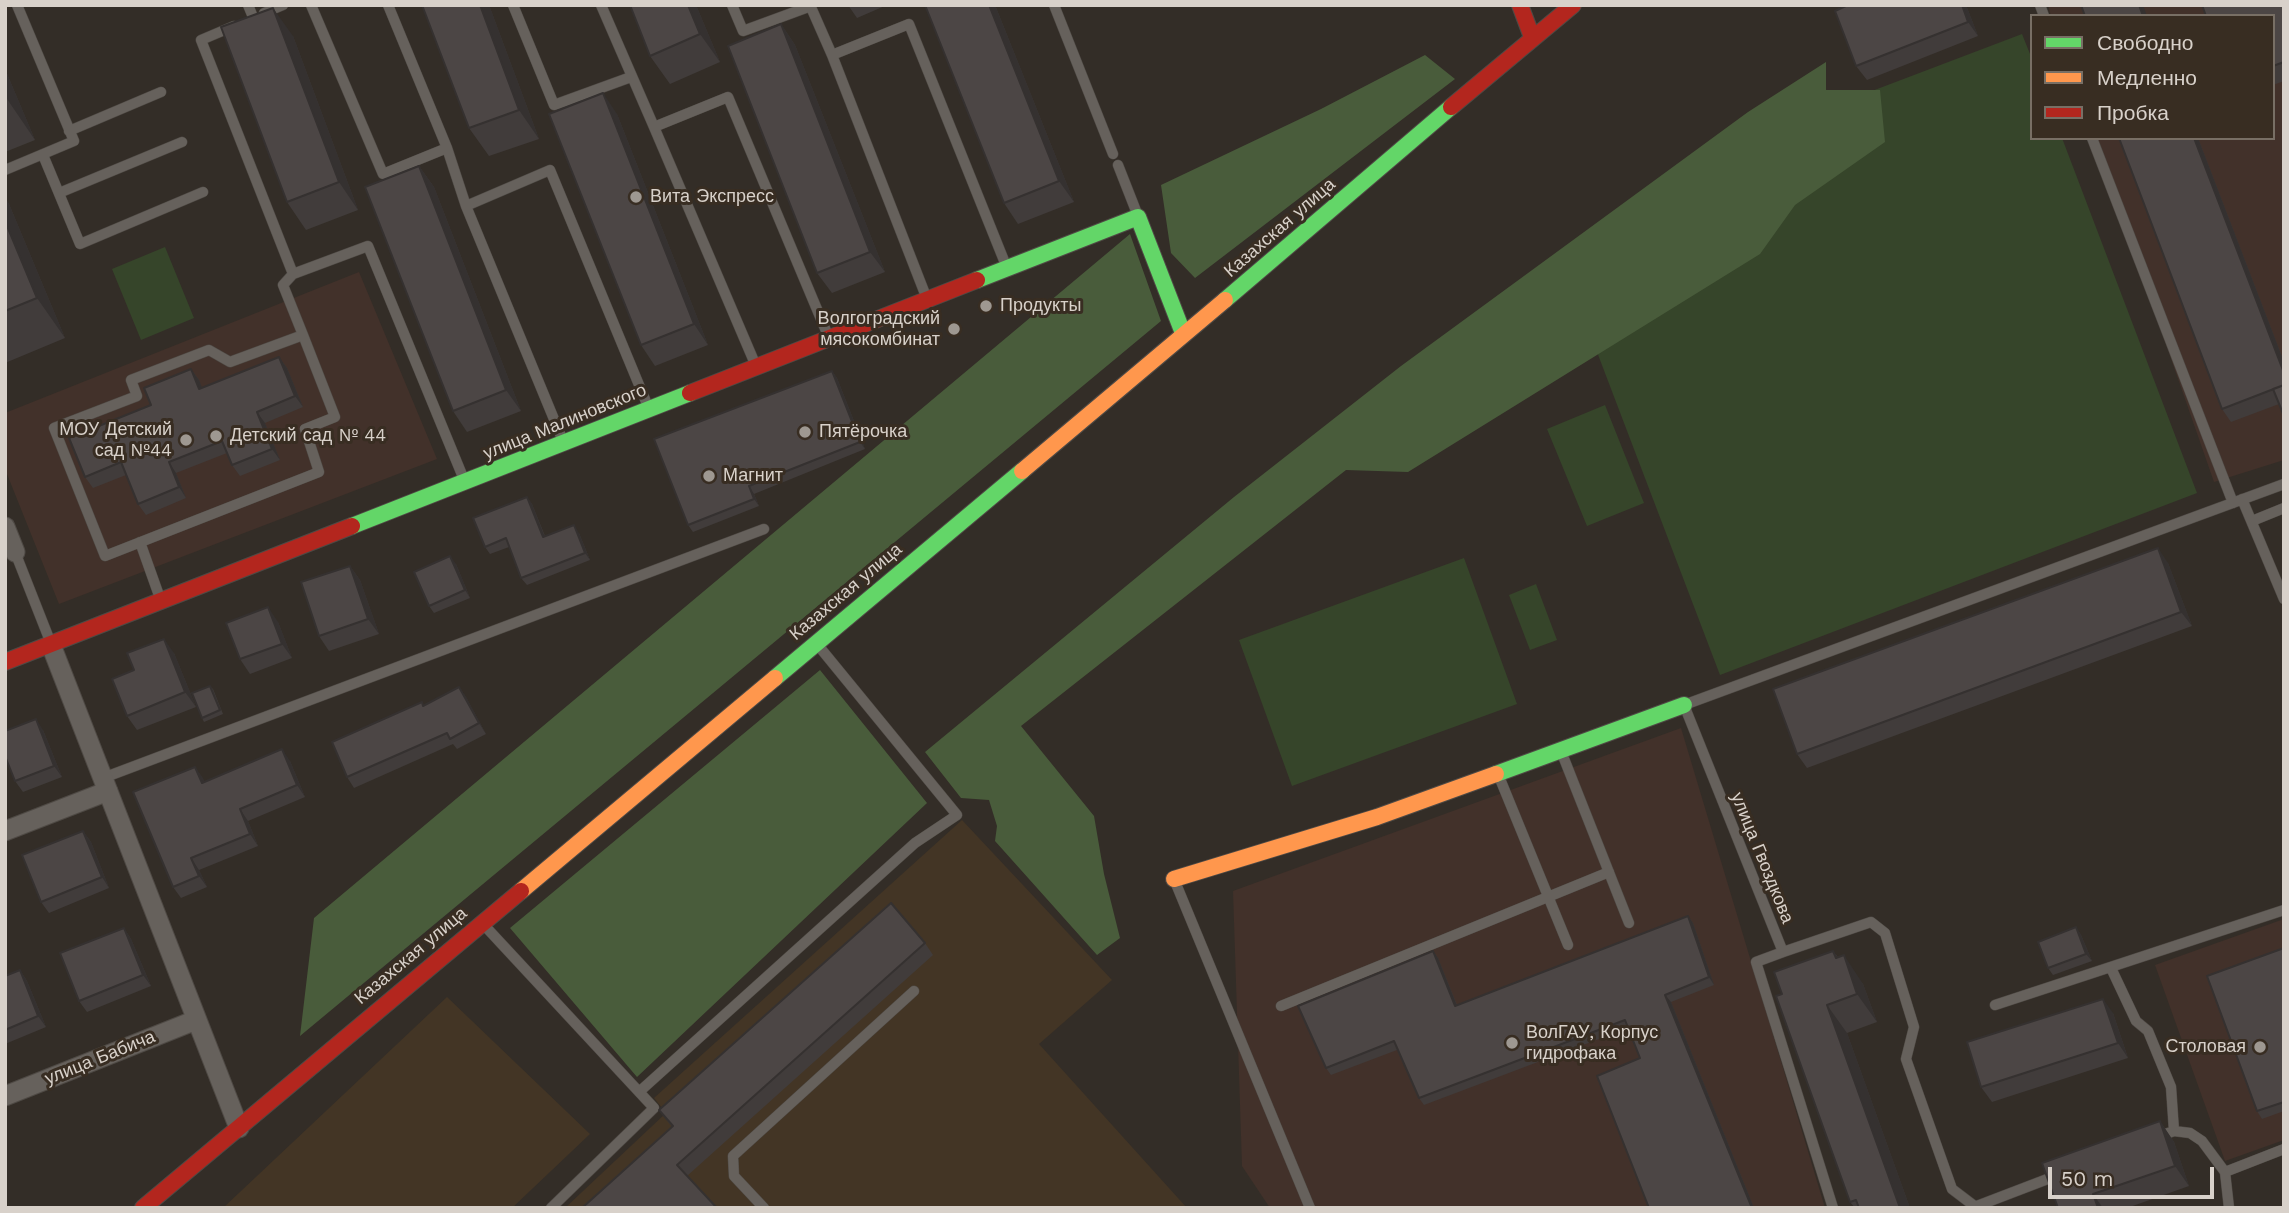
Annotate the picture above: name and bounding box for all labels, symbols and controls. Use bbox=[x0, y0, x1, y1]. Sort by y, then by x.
legend bbox=[2030, 14, 2275, 140]
text: Свободно bbox=[2097, 30, 2194, 55]
text: Медленно bbox=[2097, 65, 2197, 90]
text: Пробка bbox=[2097, 100, 2169, 125]
street label: Казахская улица bbox=[1220, 174, 1340, 282]
place label: Вита Экспресс bbox=[650, 186, 774, 208]
marker: Вита Экспресс bbox=[628, 189, 644, 205]
place label: Продукты bbox=[1000, 295, 1081, 317]
marker: Продукты bbox=[978, 298, 994, 314]
place label: Волгоградский мясокомбинат bbox=[818, 308, 940, 350]
marker: Волгоградский мясокомбинат bbox=[946, 321, 962, 337]
street label: улица Малиновского bbox=[480, 379, 650, 465]
place label: МОУ Детский сад №44 bbox=[59, 419, 172, 462]
place label: Пятёрочка bbox=[819, 421, 907, 443]
marker: Пятёрочка bbox=[797, 424, 813, 440]
place label: Детский сад № 44 bbox=[230, 425, 386, 447]
marker: Детский сад № 44 bbox=[208, 428, 224, 444]
marker: МОУ Детский сад №44 bbox=[178, 432, 194, 448]
place label: Магнит bbox=[723, 465, 783, 487]
marker: Магнит bbox=[701, 468, 717, 484]
street label: Казахская улица bbox=[785, 539, 907, 645]
street label: улица Гвоздкова bbox=[1726, 789, 1798, 927]
street label: Казахская улица bbox=[350, 903, 472, 1009]
place label: ВолГАУ, Корпус гидрофака bbox=[1526, 1022, 1658, 1064]
street label: улица Бабича bbox=[42, 1026, 158, 1090]
marker: ВолГАУ, Корпус гидрофака bbox=[1504, 1035, 1520, 1051]
place label: Столовая bbox=[2166, 1036, 2246, 1058]
marker: Столовая bbox=[2252, 1039, 2268, 1055]
scale bar bbox=[2051, 1154, 2217, 1198]
text: 50 m bbox=[2061, 1166, 2113, 1191]

